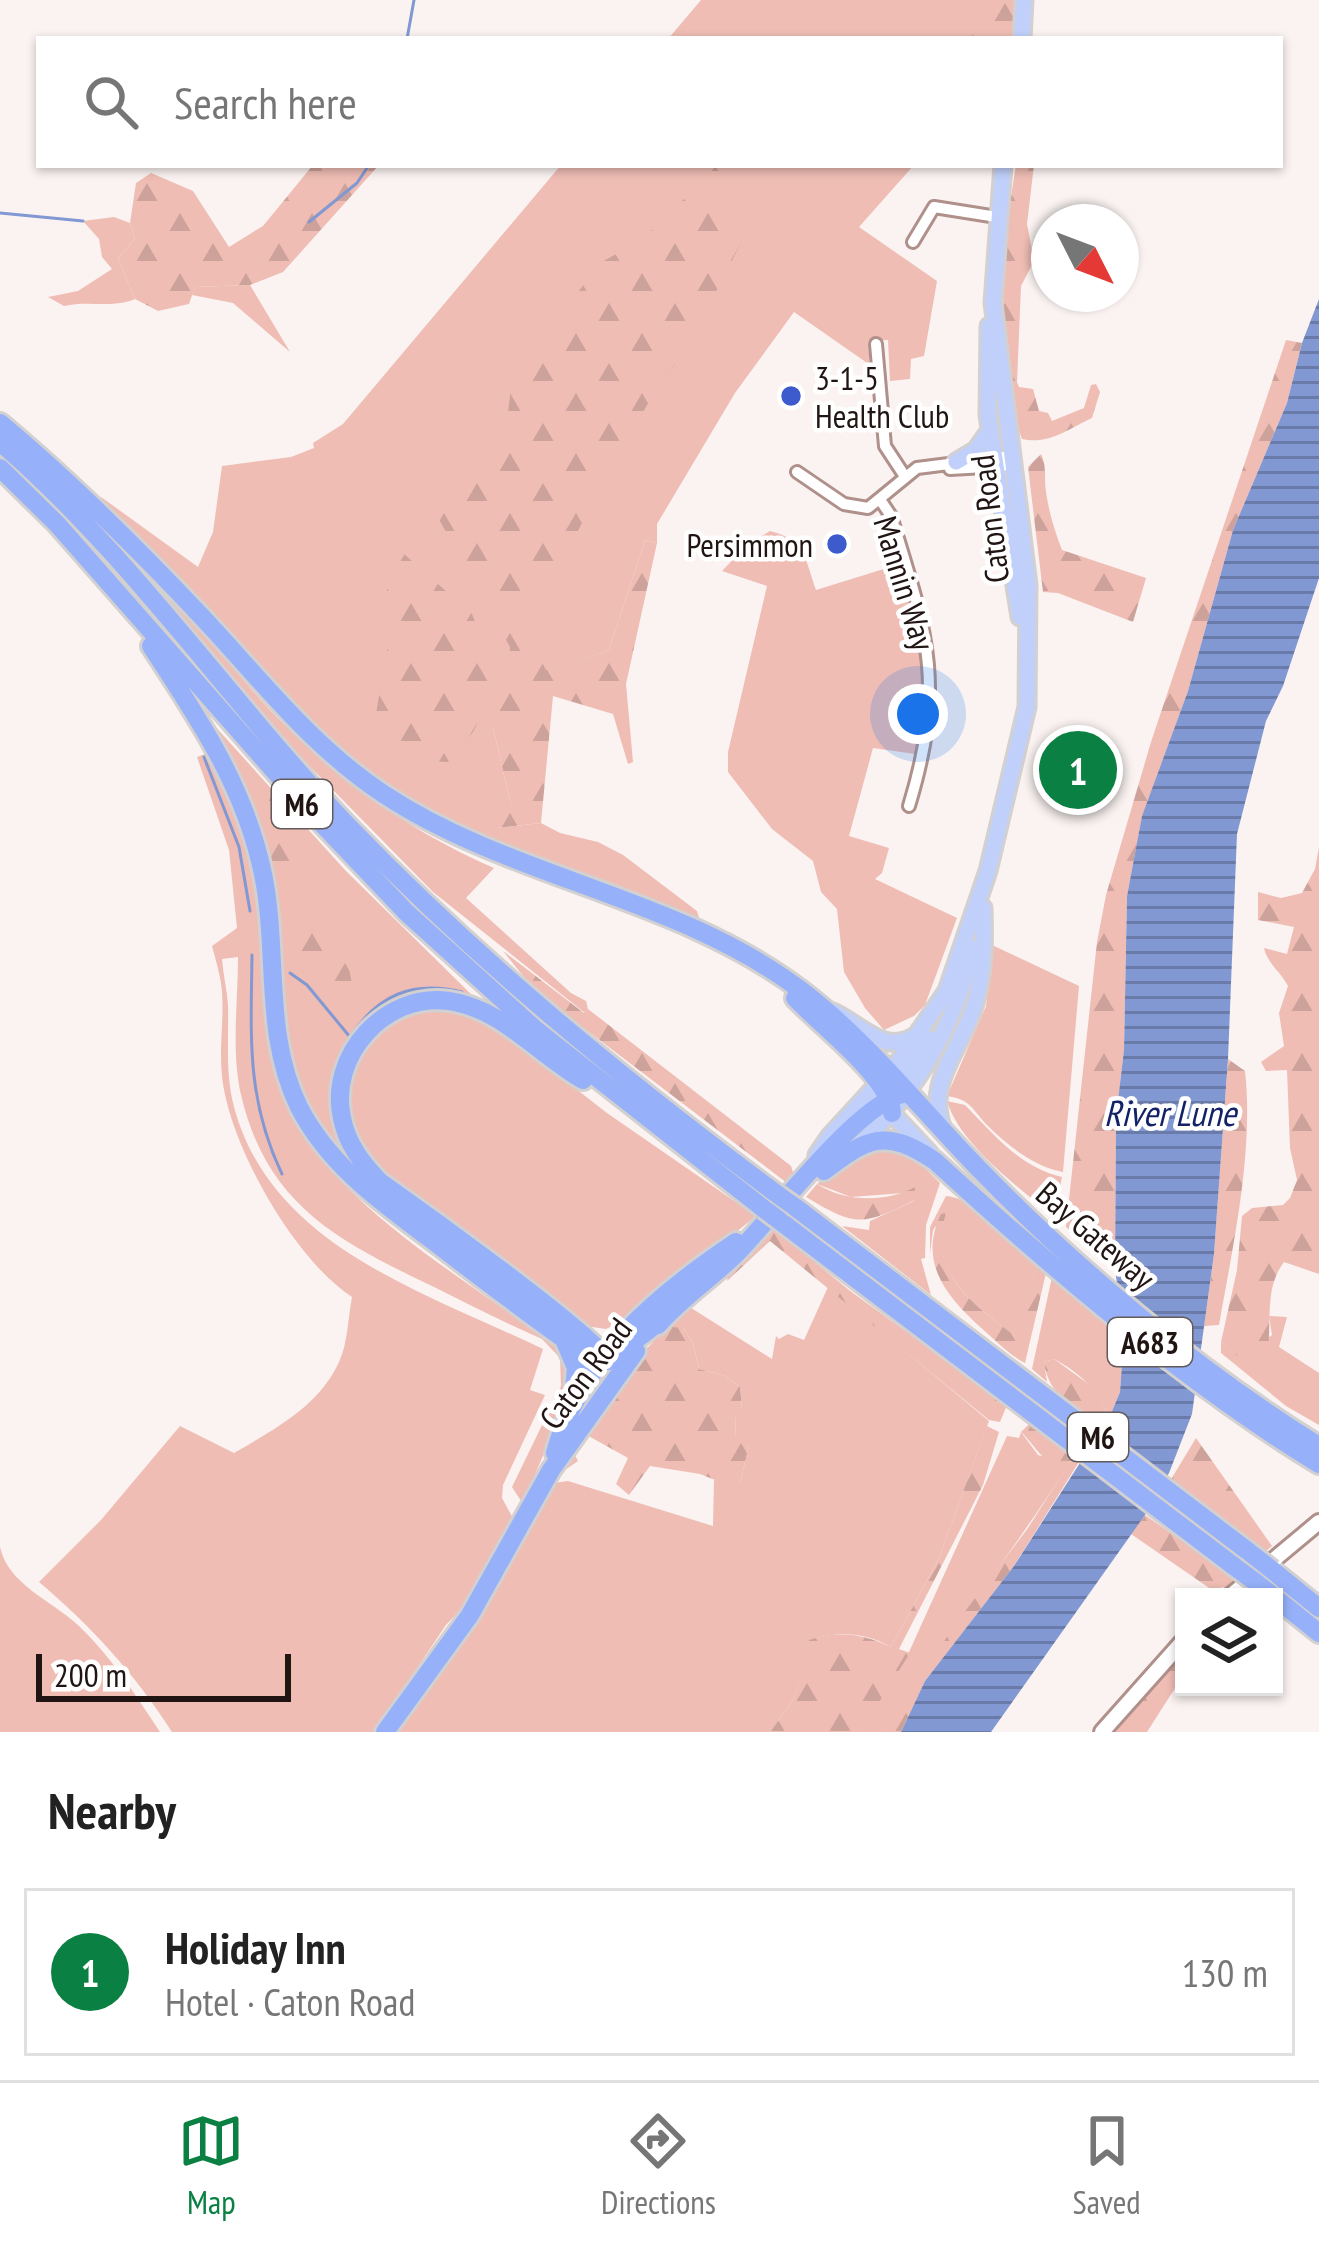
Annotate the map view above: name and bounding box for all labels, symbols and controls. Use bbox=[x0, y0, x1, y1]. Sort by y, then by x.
search box bbox=[36, 36, 1283, 168]
icon: search bbox=[78, 69, 144, 135]
text: Search here bbox=[174, 73, 357, 131]
north arrow bbox=[1031, 204, 1139, 312]
place label: 3-1-5 Health Club bbox=[815, 356, 949, 437]
marker: 3-1-5 Health Club bbox=[778, 383, 804, 409]
street label: Caton Road bbox=[960, 452, 1018, 586]
street label: Mannin Way bbox=[864, 511, 946, 656]
place label: Persimmon bbox=[686, 523, 813, 566]
marker: Persimmon bbox=[824, 531, 850, 557]
your location bbox=[888, 684, 948, 744]
pin: 1 bbox=[1039, 725, 1117, 815]
road number: M6 bbox=[272, 780, 332, 828]
water label: River Lune bbox=[1104, 1089, 1238, 1136]
street label: Bay Gateway bbox=[1028, 1172, 1165, 1299]
street label: Caton Road bbox=[529, 1309, 641, 1437]
road number: A683 bbox=[1108, 1318, 1192, 1366]
road number: M6 bbox=[1068, 1413, 1128, 1461]
map controls bbox=[1175, 1588, 1283, 1696]
button: layers bbox=[1175, 1588, 1283, 1696]
scale bar bbox=[36, 1648, 291, 1701]
text: 200 m bbox=[54, 1653, 127, 1696]
text: Nearby bbox=[48, 1777, 176, 1843]
text: Holiday Inn bbox=[165, 1918, 346, 1976]
text: 1 bbox=[81, 1947, 99, 1998]
text: 130 m bbox=[1182, 1947, 1268, 1998]
text: Hotel · Caton Road bbox=[165, 1976, 415, 2027]
tab: Map bbox=[178, 2108, 244, 2223]
tab: Directions bbox=[601, 2108, 716, 2223]
tab: Saved bbox=[1073, 2108, 1141, 2223]

